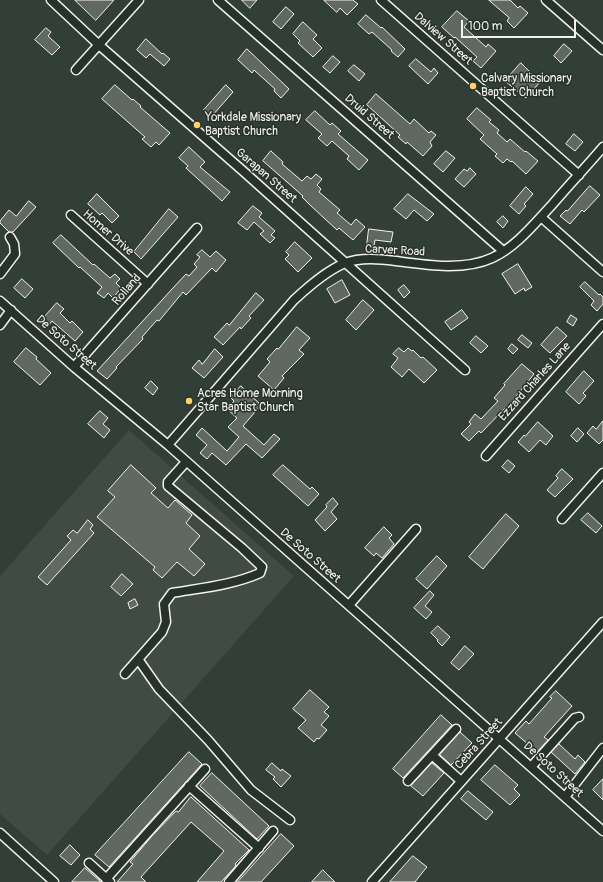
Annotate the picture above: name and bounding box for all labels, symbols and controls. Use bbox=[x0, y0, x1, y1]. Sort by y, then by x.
street label: Dalview Street bbox=[411, 10, 475, 68]
scale bar bbox=[463, 12, 578, 38]
text: 100 m bbox=[468, 19, 502, 34]
place label: Calvary Missionary Baptist Church bbox=[481, 72, 572, 100]
marker: Calvary Missionary Baptist Church bbox=[468, 81, 478, 91]
street label: Druid Street bbox=[341, 92, 397, 142]
place label: Yorkdale Missionary Baptist Church bbox=[205, 111, 301, 139]
marker: Yorkdale Missionary Baptist Church bbox=[192, 120, 202, 130]
street label: Garapan Street bbox=[233, 146, 299, 206]
street label: Homer Drive bbox=[80, 207, 136, 259]
street label: Carver Road bbox=[365, 242, 425, 260]
street label: Rolland bbox=[109, 271, 145, 309]
street label: De Soto Street bbox=[33, 313, 99, 373]
street label: Ezzard Charles Lane bbox=[496, 340, 574, 424]
place label: Acres Home Morning Star Baptist Church bbox=[197, 387, 303, 415]
marker: Acres Home Morning Star Baptist Church bbox=[184, 396, 194, 406]
street label: De Soto Street bbox=[277, 526, 343, 586]
street label: Cebra Street bbox=[452, 715, 506, 773]
street label: De Soto Street bbox=[520, 739, 586, 801]

